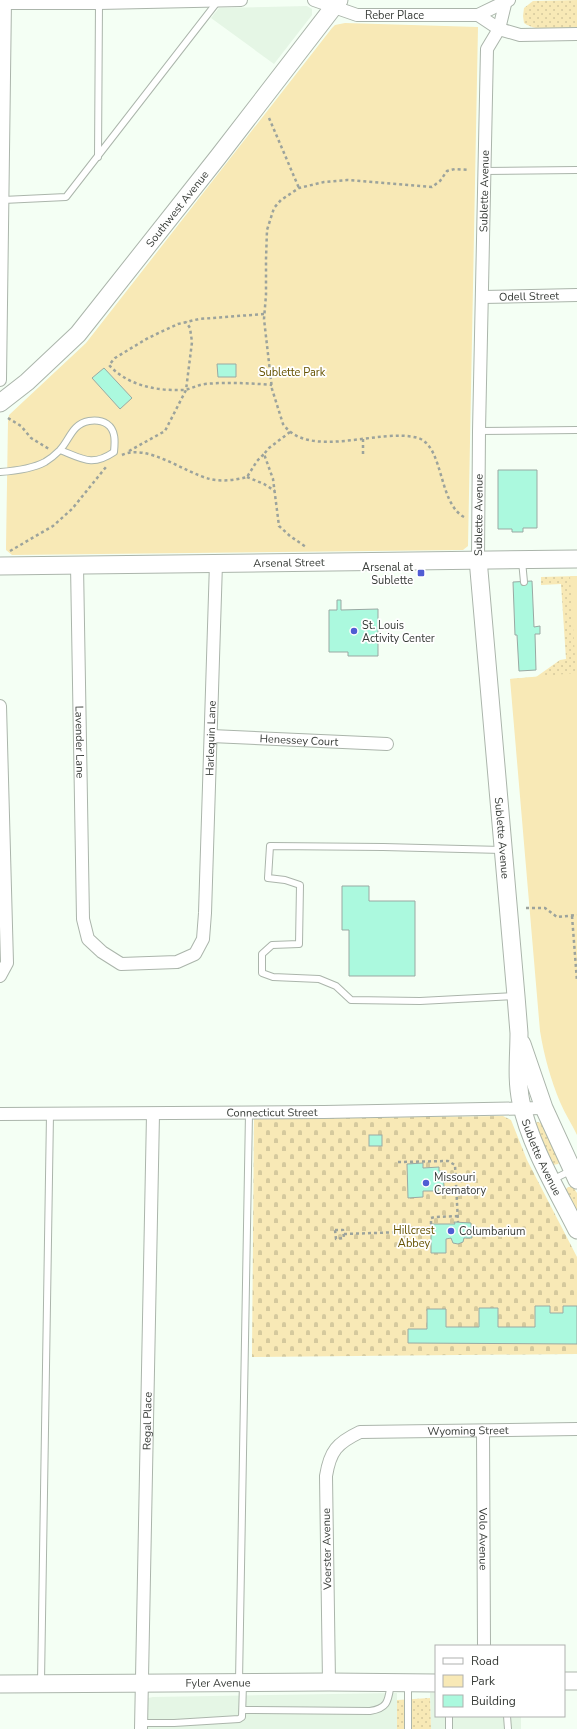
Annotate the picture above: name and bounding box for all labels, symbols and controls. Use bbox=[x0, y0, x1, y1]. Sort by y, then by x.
street label: Reber Place bbox=[365, 8, 424, 23]
street label: Sublette Avenue bbox=[476, 150, 492, 232]
street label: Southwest Avenue bbox=[142, 167, 212, 250]
street label: Odell Street bbox=[499, 288, 559, 304]
park label: Sublette Park bbox=[259, 365, 326, 380]
street label: Sublette Avenue bbox=[471, 474, 486, 556]
street label: Arsenal Street bbox=[253, 555, 325, 570]
place label: Arsenal at Sublette bbox=[362, 560, 413, 588]
marker: Arsenal at Sublette bbox=[416, 568, 426, 578]
place label: St. Louis Activity Center bbox=[362, 618, 435, 646]
marker: St. Louis Activity Center bbox=[349, 626, 359, 636]
street label: Harlequin Lane bbox=[202, 700, 219, 776]
street label: Lavender Lane bbox=[72, 706, 88, 778]
street label: Henessey Court bbox=[259, 731, 339, 749]
street label: Sublette Avenue bbox=[491, 796, 513, 880]
street label: Connecticut Street bbox=[226, 1105, 318, 1120]
street label: Sublette Avenue bbox=[518, 1117, 565, 1198]
place label: Missouri Crematory bbox=[434, 1170, 487, 1198]
marker: Missouri Crematory bbox=[421, 1178, 431, 1188]
park label: Hillcrest Abbey bbox=[393, 1223, 435, 1251]
place label: Columbarium bbox=[459, 1224, 525, 1239]
marker: Columbarium bbox=[446, 1226, 456, 1236]
street label: Regal Place bbox=[139, 1392, 155, 1450]
street label: Wyoming Street bbox=[427, 1422, 509, 1439]
street label: Volo Avenue bbox=[476, 1507, 491, 1571]
street label: Voerster Avenue bbox=[319, 1508, 335, 1591]
legend bbox=[435, 1645, 565, 1717]
text: Road bbox=[471, 1653, 499, 1669]
text: Park bbox=[471, 1673, 496, 1689]
street label: Fyler Avenue bbox=[185, 1675, 251, 1690]
text: Building bbox=[471, 1693, 516, 1709]

